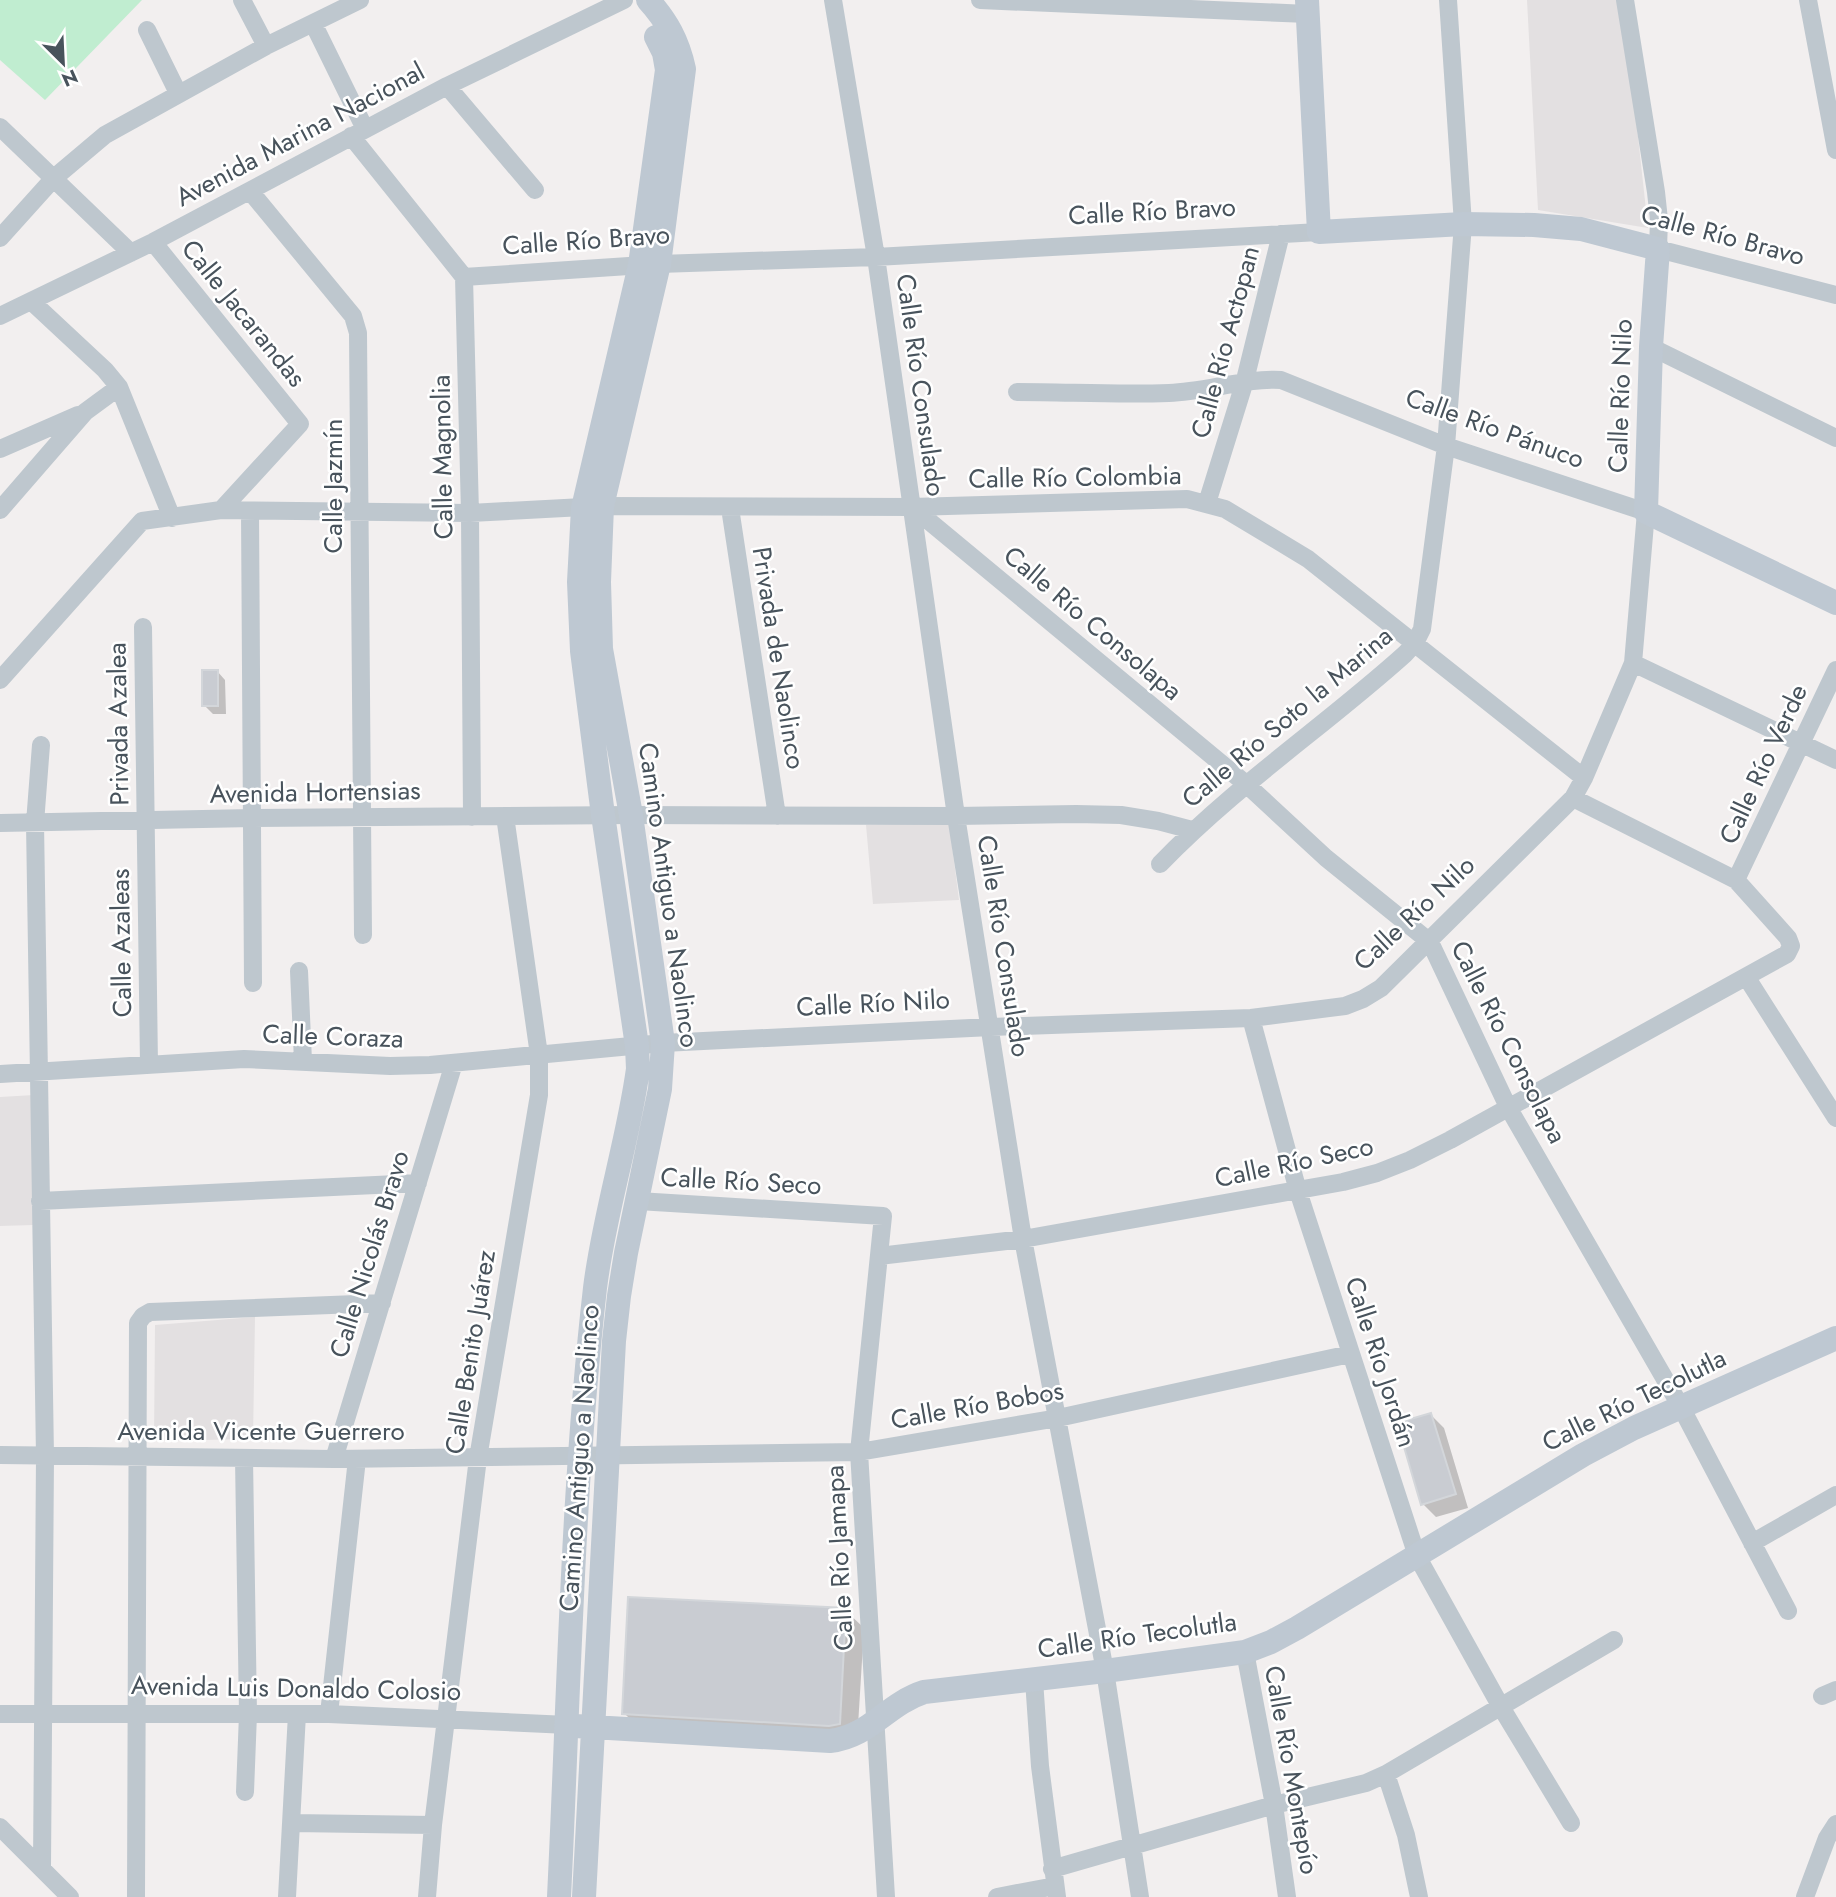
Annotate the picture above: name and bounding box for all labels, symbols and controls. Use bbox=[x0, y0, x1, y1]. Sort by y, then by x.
north arrow bbox=[28, 28, 98, 98]
street label: Avenida Marina Nacional bbox=[169, 52, 431, 216]
text: N bbox=[57, 63, 82, 93]
street label: Calle Río Bravo bbox=[1067, 188, 1237, 234]
street label: Calle Río Bravo bbox=[1637, 195, 1809, 275]
street label: Calle Río Bravo bbox=[501, 215, 671, 265]
street label: Calle Jacarandas bbox=[173, 231, 315, 395]
street label: Calle Río Actopan bbox=[1181, 242, 1269, 442]
street label: Calle Río Consulado bbox=[887, 271, 955, 499]
street label: Calle Río Nilo bbox=[1598, 318, 1642, 474]
street label: Calle Magnolia bbox=[422, 374, 462, 540]
street label: Calle Río Pánuco bbox=[1400, 378, 1590, 478]
street label: Calle Jazmín bbox=[314, 419, 352, 553]
street label: Calle Río Colombia bbox=[968, 456, 1182, 498]
street label: Calle Río Consolapa bbox=[995, 537, 1191, 709]
street label: Privada de Naolinco bbox=[743, 544, 815, 772]
street label: Calle Río Soto la Marina bbox=[1173, 617, 1401, 817]
street label: Privada Azalea bbox=[98, 642, 138, 806]
street label: Calle Río Verde bbox=[1709, 678, 1817, 850]
street label: Camino Antiguo a Naolinco bbox=[629, 740, 709, 1050]
street label: Avenida Hortensias bbox=[209, 771, 421, 813]
street label: Calle Río Consulado bbox=[968, 832, 1040, 1060]
street label: Calle Río Nilo bbox=[1345, 847, 1483, 979]
street label: Calle Azaleas bbox=[101, 868, 141, 1018]
street label: Calle Río Consolapa bbox=[1441, 934, 1577, 1150]
street label: Calle Río Nilo bbox=[795, 980, 951, 1026]
street label: Calle Coraza bbox=[262, 1015, 404, 1057]
street label: Calle Río Seco bbox=[1211, 1127, 1377, 1197]
street label: Calle Nicolás Bravo bbox=[319, 1146, 419, 1362]
street label: Calle Río Seco bbox=[660, 1158, 822, 1204]
street label: Calle Benito Juárez bbox=[435, 1247, 505, 1457]
street label: Calle Río Jordán bbox=[1336, 1272, 1426, 1452]
street label: Camino Antiguo a Naolinco bbox=[549, 1303, 609, 1613]
street label: Calle Río Tecolutla bbox=[1535, 1339, 1733, 1461]
street label: Calle Río Bobos bbox=[888, 1371, 1066, 1439]
street label: Avenida Vicente Guerrero bbox=[117, 1412, 405, 1450]
street label: Calle Río Jamapa bbox=[815, 1464, 863, 1652]
street label: Calle Río Tecolutla bbox=[1035, 1602, 1239, 1668]
street label: Calle Río Montepío bbox=[1255, 1663, 1329, 1877]
street label: Avenida Luis Donaldo Colosio bbox=[131, 1666, 461, 1710]

